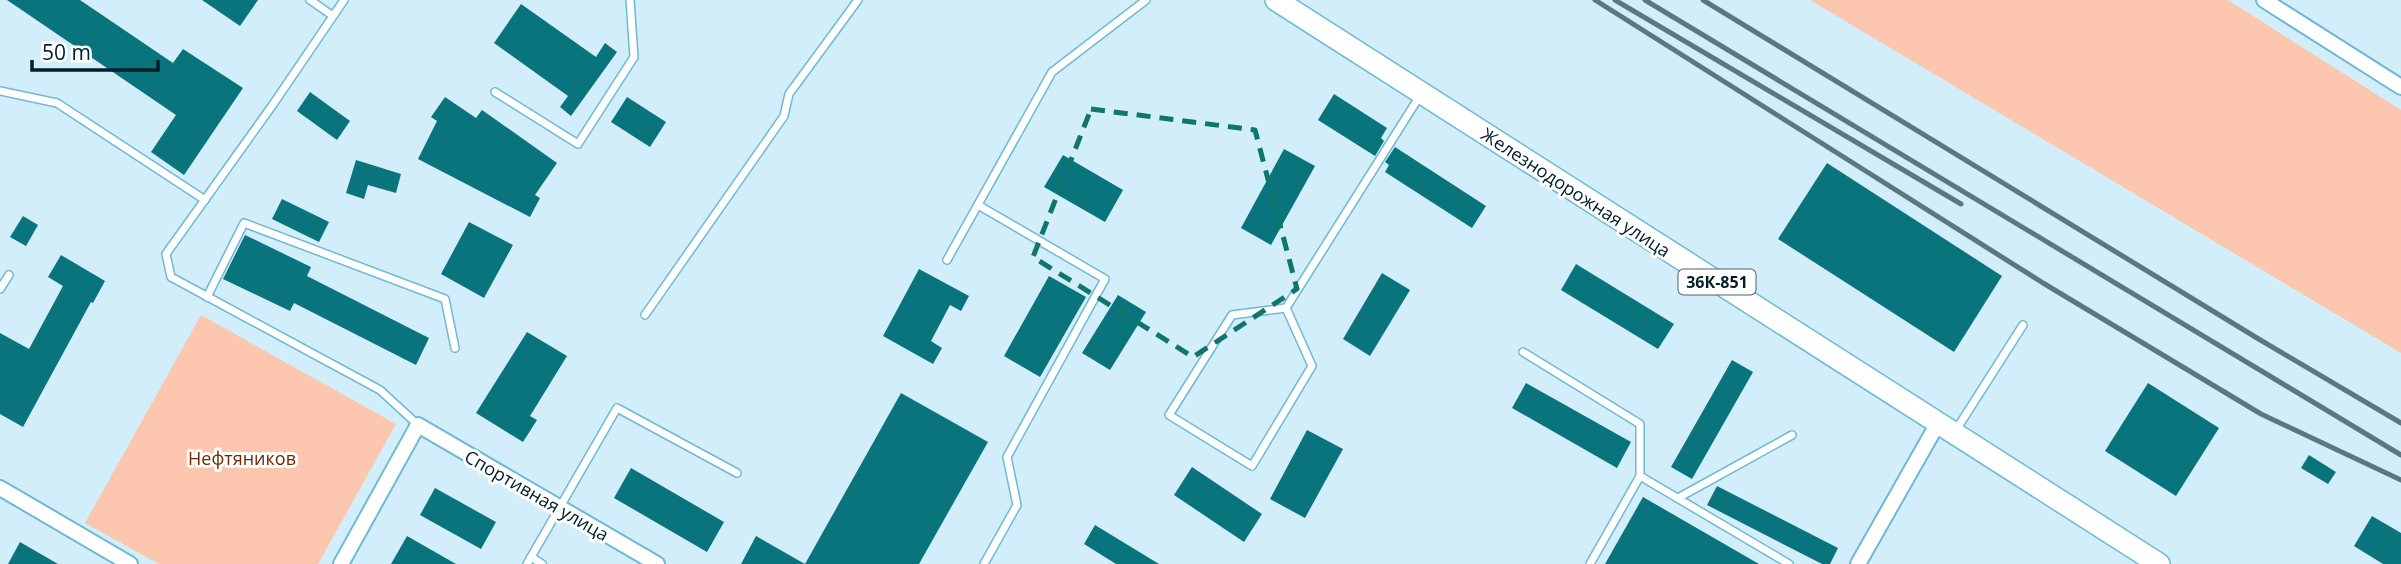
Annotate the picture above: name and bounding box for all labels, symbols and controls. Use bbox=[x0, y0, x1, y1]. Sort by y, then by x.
scale bar bbox=[32, 28, 158, 72]
text: 50 m bbox=[42, 38, 91, 66]
street label: Железнодорожная улица bbox=[1477, 122, 1675, 262]
road number: 36К-851 bbox=[1678, 270, 1756, 294]
street label: Спортивная улица bbox=[461, 444, 613, 546]
park label: Нефтяников bbox=[188, 446, 296, 470]

